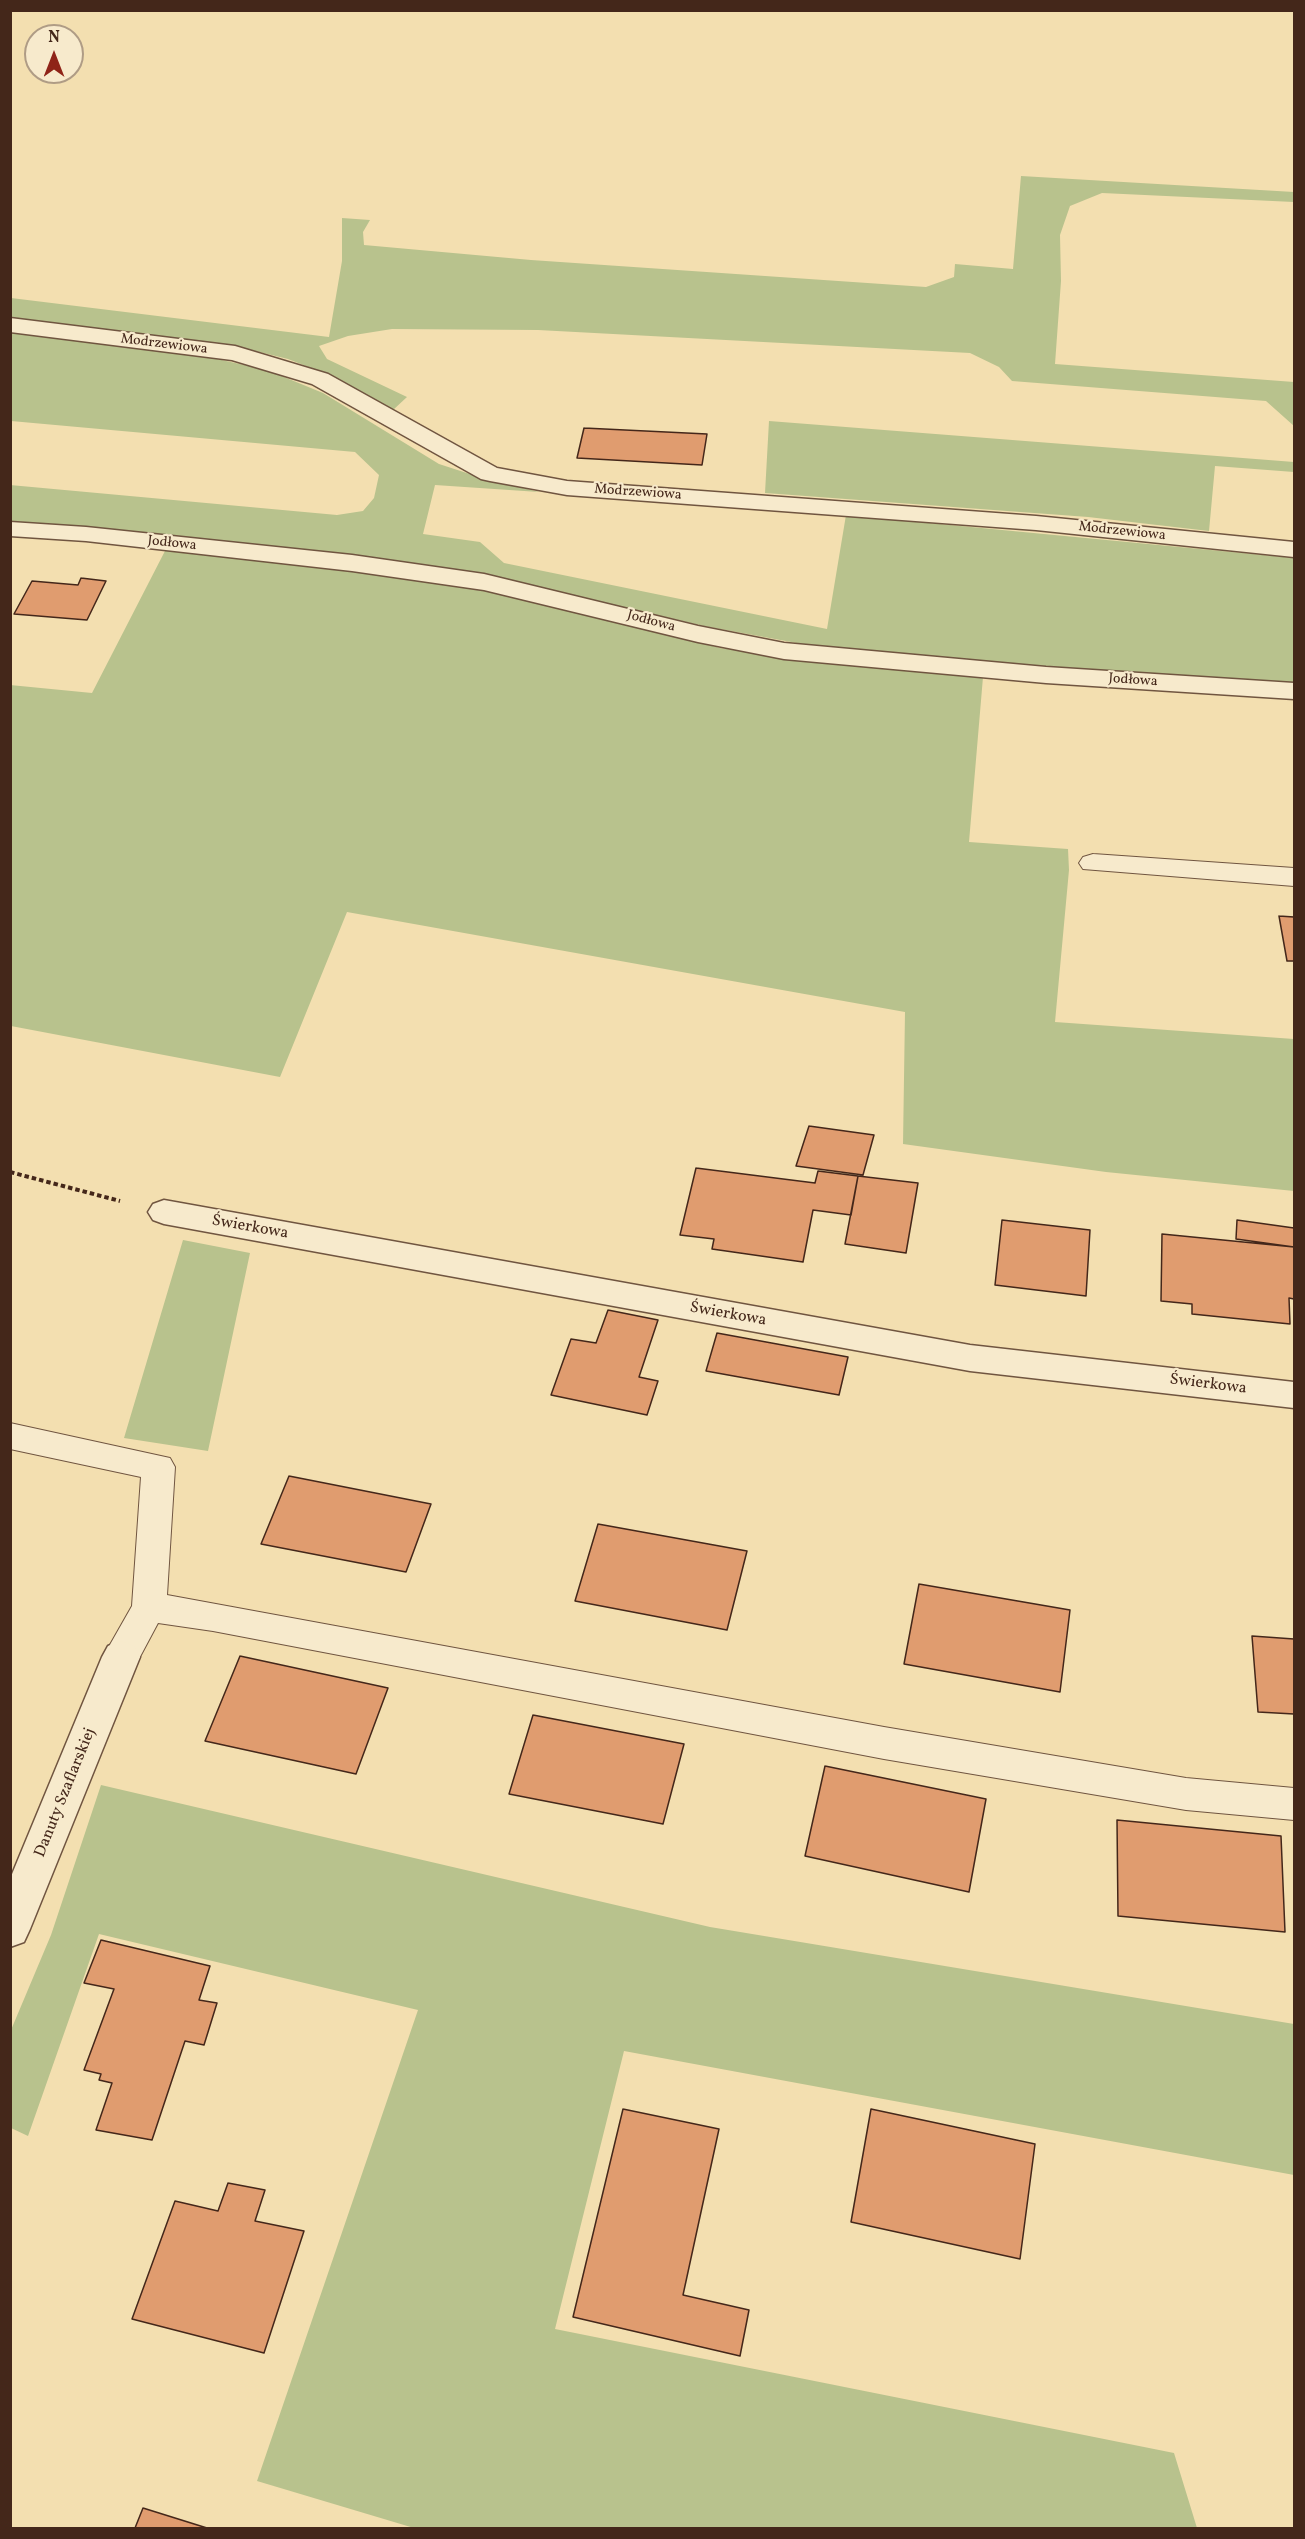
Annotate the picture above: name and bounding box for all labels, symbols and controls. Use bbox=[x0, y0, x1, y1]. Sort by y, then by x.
north arrow bbox=[24, 24, 84, 84]
text: N bbox=[48, 27, 60, 49]
street label: Modrzewiowa bbox=[119, 331, 209, 359]
street label: Modrzewiowa bbox=[594, 482, 682, 504]
street label: Modrzewiowa bbox=[1078, 519, 1166, 545]
street label: Jodłowa bbox=[147, 533, 197, 555]
street label: Jodłowa bbox=[625, 608, 677, 636]
street label: Jodłowa bbox=[1108, 671, 1158, 691]
street label: Świerkowa bbox=[210, 1212, 290, 1244]
street label: Świerkowa bbox=[688, 1299, 768, 1331]
street label: Świerkowa bbox=[1168, 1371, 1248, 1399]
street label: Danuty Szaflarskiej bbox=[31, 1726, 101, 1860]

